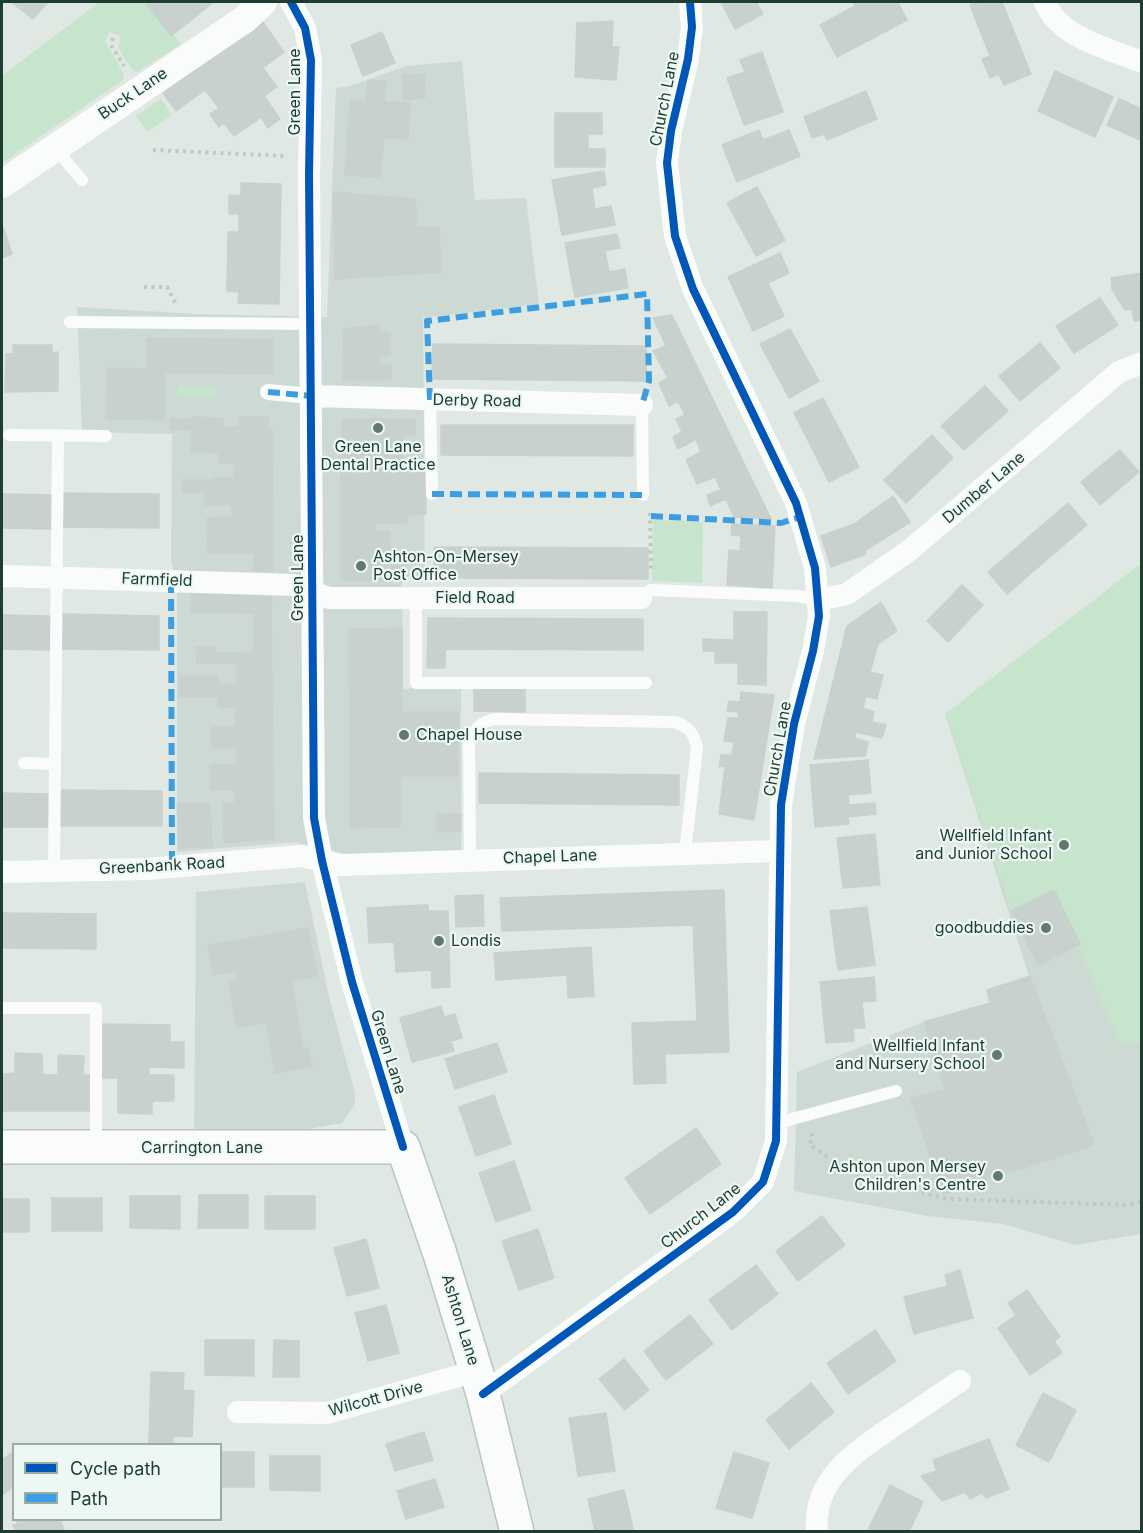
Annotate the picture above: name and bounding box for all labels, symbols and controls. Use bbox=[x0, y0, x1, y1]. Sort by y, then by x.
street label: Green Lane bbox=[285, 48, 305, 136]
street label: Church Lane bbox=[646, 50, 684, 148]
street label: Buck Lane bbox=[95, 64, 171, 124]
street label: Derby Road bbox=[432, 391, 522, 411]
marker: Green Lane Dental Practice bbox=[371, 421, 385, 435]
place label: Green Lane Dental Practice bbox=[321, 437, 435, 475]
street label: Dumber Lane bbox=[939, 448, 1029, 528]
street label: Green Lane bbox=[288, 534, 308, 622]
place label: Ashton-On-Mersey Post Office bbox=[373, 547, 519, 585]
marker: Ashton-On-Mersey Post Office bbox=[354, 559, 368, 573]
street label: Farmfield bbox=[121, 569, 193, 591]
street label: Field Road bbox=[435, 588, 515, 608]
street label: Church Lane bbox=[760, 700, 796, 798]
place label: Chapel House bbox=[416, 725, 522, 745]
marker: Chapel House bbox=[397, 728, 411, 742]
place label: Wellfield Infant and Junior School bbox=[915, 826, 1052, 864]
marker: Wellfield Infant and Junior School bbox=[1057, 838, 1071, 852]
street label: Chapel Lane bbox=[502, 846, 598, 868]
street label: Greenbank Road bbox=[99, 853, 225, 879]
place label: goodbuddies bbox=[935, 918, 1034, 938]
marker: goodbuddies bbox=[1039, 921, 1053, 935]
place label: Londis bbox=[451, 931, 501, 951]
marker: Londis bbox=[432, 934, 446, 948]
street label: Green Lane bbox=[366, 1008, 410, 1096]
place label: Wellfield Infant and Nursery School bbox=[835, 1036, 985, 1074]
marker: Wellfield Infant and Nursery School bbox=[990, 1048, 1004, 1062]
street label: Carrington Lane bbox=[141, 1138, 263, 1158]
place label: Ashton upon Mersey Children's Centre bbox=[829, 1157, 986, 1195]
marker: Ashton upon Mersey Children's Centre bbox=[991, 1169, 1005, 1183]
street label: Church Lane bbox=[657, 1179, 745, 1253]
street label: Ashton Lane bbox=[437, 1272, 483, 1368]
street label: Wilcott Drive bbox=[327, 1377, 425, 1421]
legend bbox=[12, 1443, 222, 1521]
text: Cycle path bbox=[70, 1458, 161, 1479]
text: Path bbox=[70, 1488, 108, 1509]

